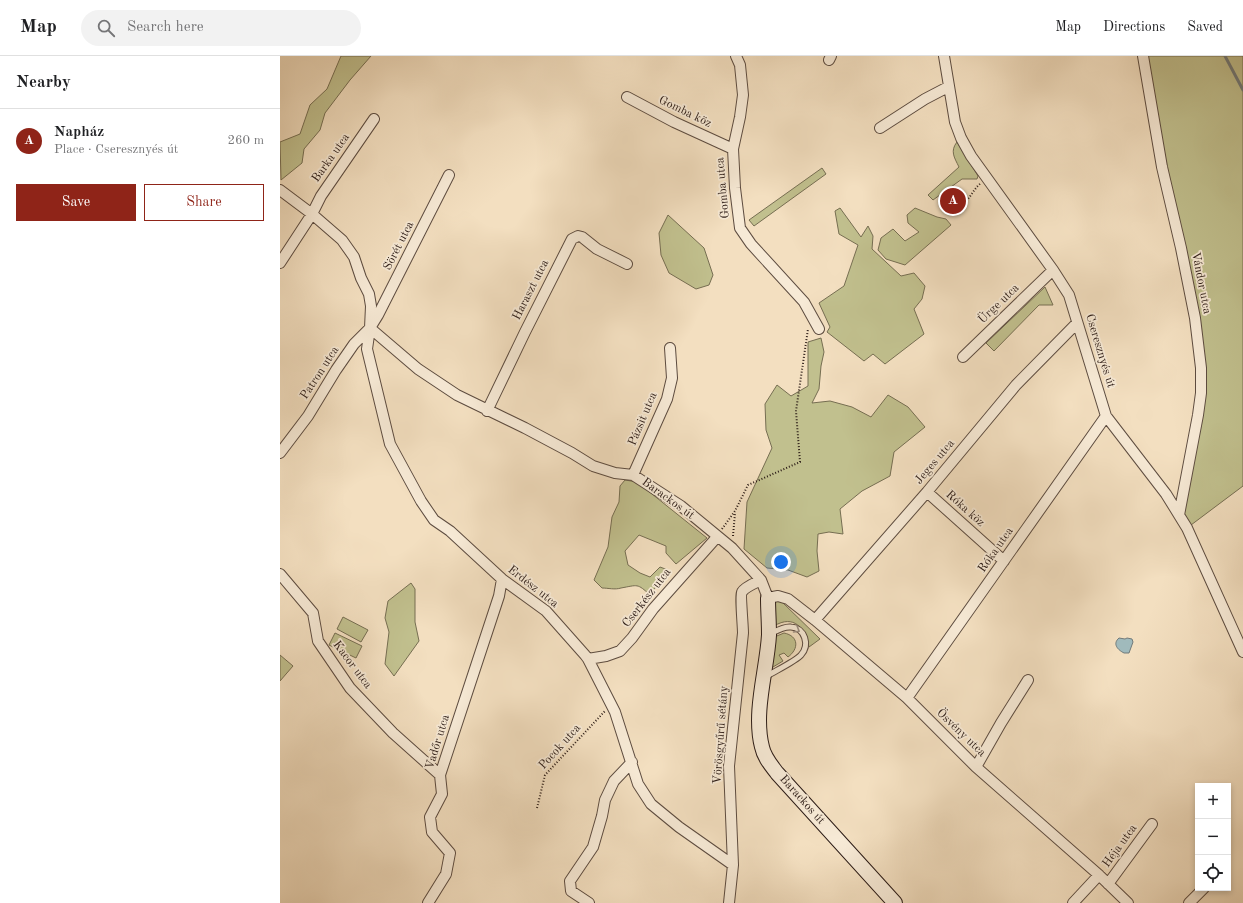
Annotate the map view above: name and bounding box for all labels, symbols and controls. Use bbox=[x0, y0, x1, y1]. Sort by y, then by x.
search box bbox=[81, 10, 361, 46]
icon: search bbox=[95, 17, 117, 39]
text: Map bbox=[20, 18, 57, 37]
text: Search here bbox=[127, 20, 204, 35]
text: Map bbox=[1055, 20, 1081, 34]
text: Directions bbox=[1103, 20, 1165, 34]
text: Saved bbox=[1187, 20, 1223, 34]
text: Nearby bbox=[16, 74, 71, 91]
street label: Gomba köz bbox=[657, 94, 713, 130]
text: Napház bbox=[54, 125, 104, 140]
street label: Barka utca bbox=[310, 131, 352, 185]
text: A bbox=[24, 134, 34, 147]
text: 260 m bbox=[227, 134, 264, 147]
text: Place · Cseresznyés út bbox=[54, 143, 178, 156]
street label: Gomba utca bbox=[714, 157, 732, 219]
button: Save bbox=[16, 184, 136, 221]
button: Share bbox=[144, 184, 264, 221]
pin: A bbox=[940, 186, 966, 216]
street label: Sörét utca bbox=[382, 220, 416, 272]
street label: Vándor utca bbox=[1189, 251, 1213, 315]
street label: Haraszt utca bbox=[511, 258, 551, 322]
street label: Ürge utca bbox=[974, 279, 1022, 326]
street label: Cseresznyés út bbox=[1083, 313, 1117, 389]
street label: Patron utca bbox=[299, 344, 341, 402]
street label: Pázsit utca bbox=[626, 391, 660, 447]
street label: Jeges utca bbox=[913, 437, 957, 487]
street label: Barackos út bbox=[640, 476, 696, 522]
street label: Róka köz bbox=[943, 489, 987, 529]
street label: Róka utca bbox=[976, 525, 1016, 575]
your location bbox=[771, 552, 791, 572]
street label: Erdész utca bbox=[505, 564, 561, 610]
street label: Cserkész utca bbox=[620, 566, 674, 630]
one-way arrow bbox=[793, 626, 800, 633]
street label: Kacor utca bbox=[330, 639, 374, 691]
street label: Vörösgyűrű sétány bbox=[712, 685, 730, 785]
street label: Ösvény utca bbox=[934, 704, 991, 759]
street label: Vadőr utca bbox=[424, 713, 452, 771]
street label: Pocok utca bbox=[537, 722, 583, 772]
street label: Barackos út bbox=[777, 773, 827, 827]
map controls bbox=[1195, 783, 1231, 891]
button: + bbox=[1195, 783, 1231, 819]
button: − bbox=[1195, 819, 1231, 855]
street label: Héja utca bbox=[1100, 822, 1140, 870]
button: locate bbox=[1195, 855, 1231, 891]

